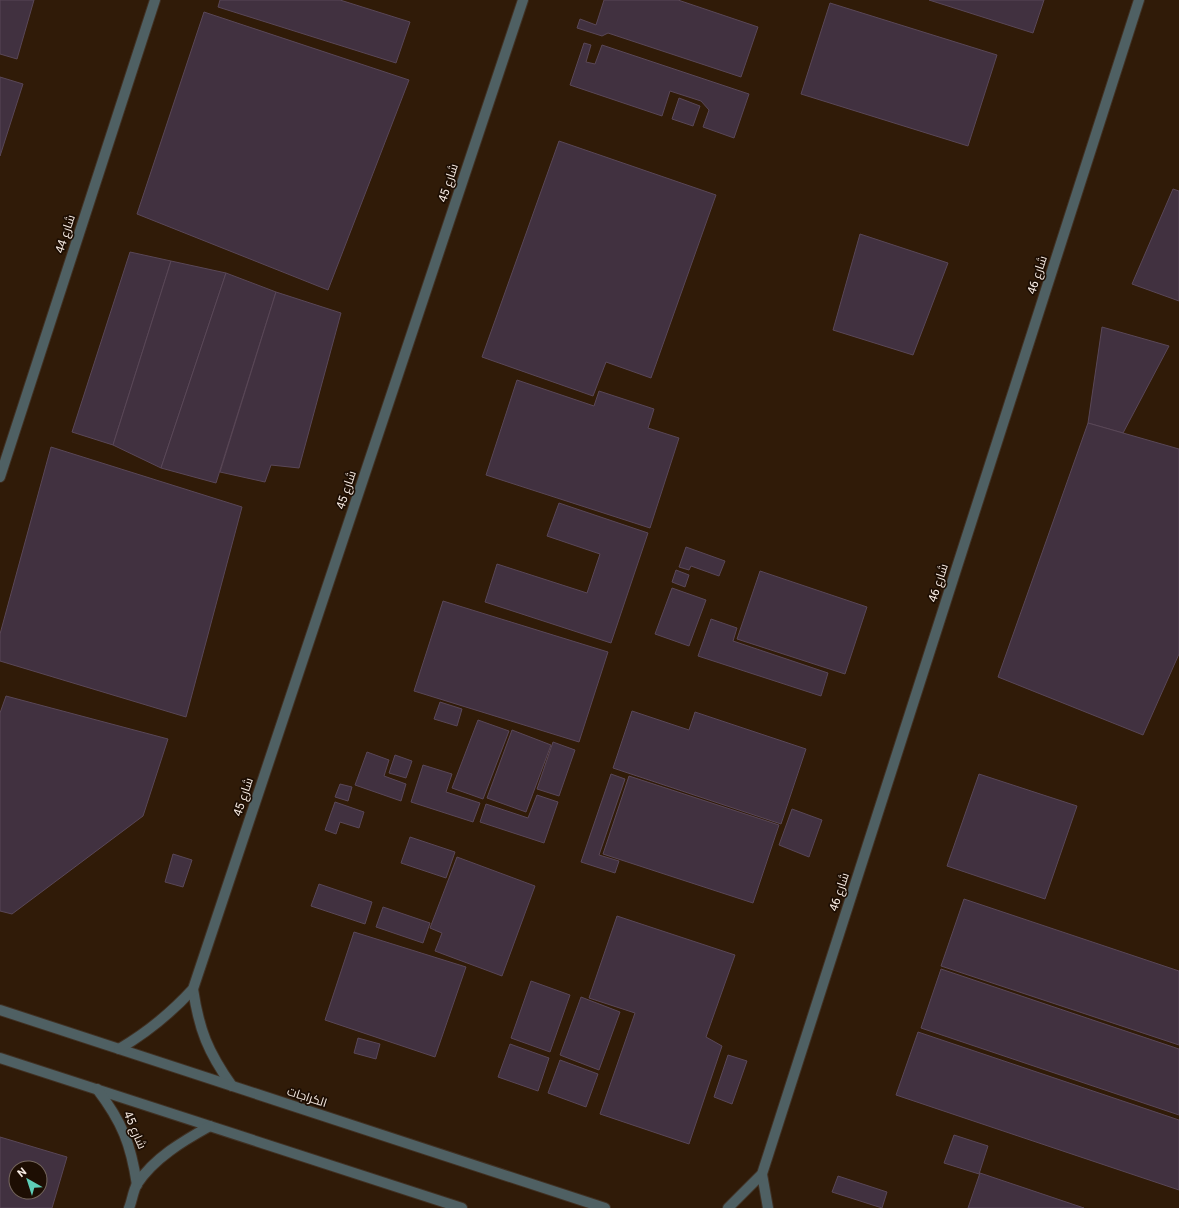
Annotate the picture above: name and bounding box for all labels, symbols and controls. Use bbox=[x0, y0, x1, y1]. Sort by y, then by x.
street label: شارع 45 bbox=[435, 162, 462, 204]
street label: شارع 44 bbox=[52, 213, 79, 255]
street label: شارع 46 bbox=[1024, 254, 1051, 296]
street label: شارع 45 bbox=[333, 469, 360, 511]
street label: شارع 46 bbox=[925, 562, 952, 604]
street label: شارع 45 bbox=[230, 776, 257, 818]
street label: شارع 46 bbox=[826, 871, 853, 913]
street label: الكراجات bbox=[285, 1084, 329, 1110]
street label: شارع 45 bbox=[120, 1109, 149, 1151]
north arrow bbox=[8, 1160, 48, 1200]
text: N bbox=[15, 1165, 29, 1180]

